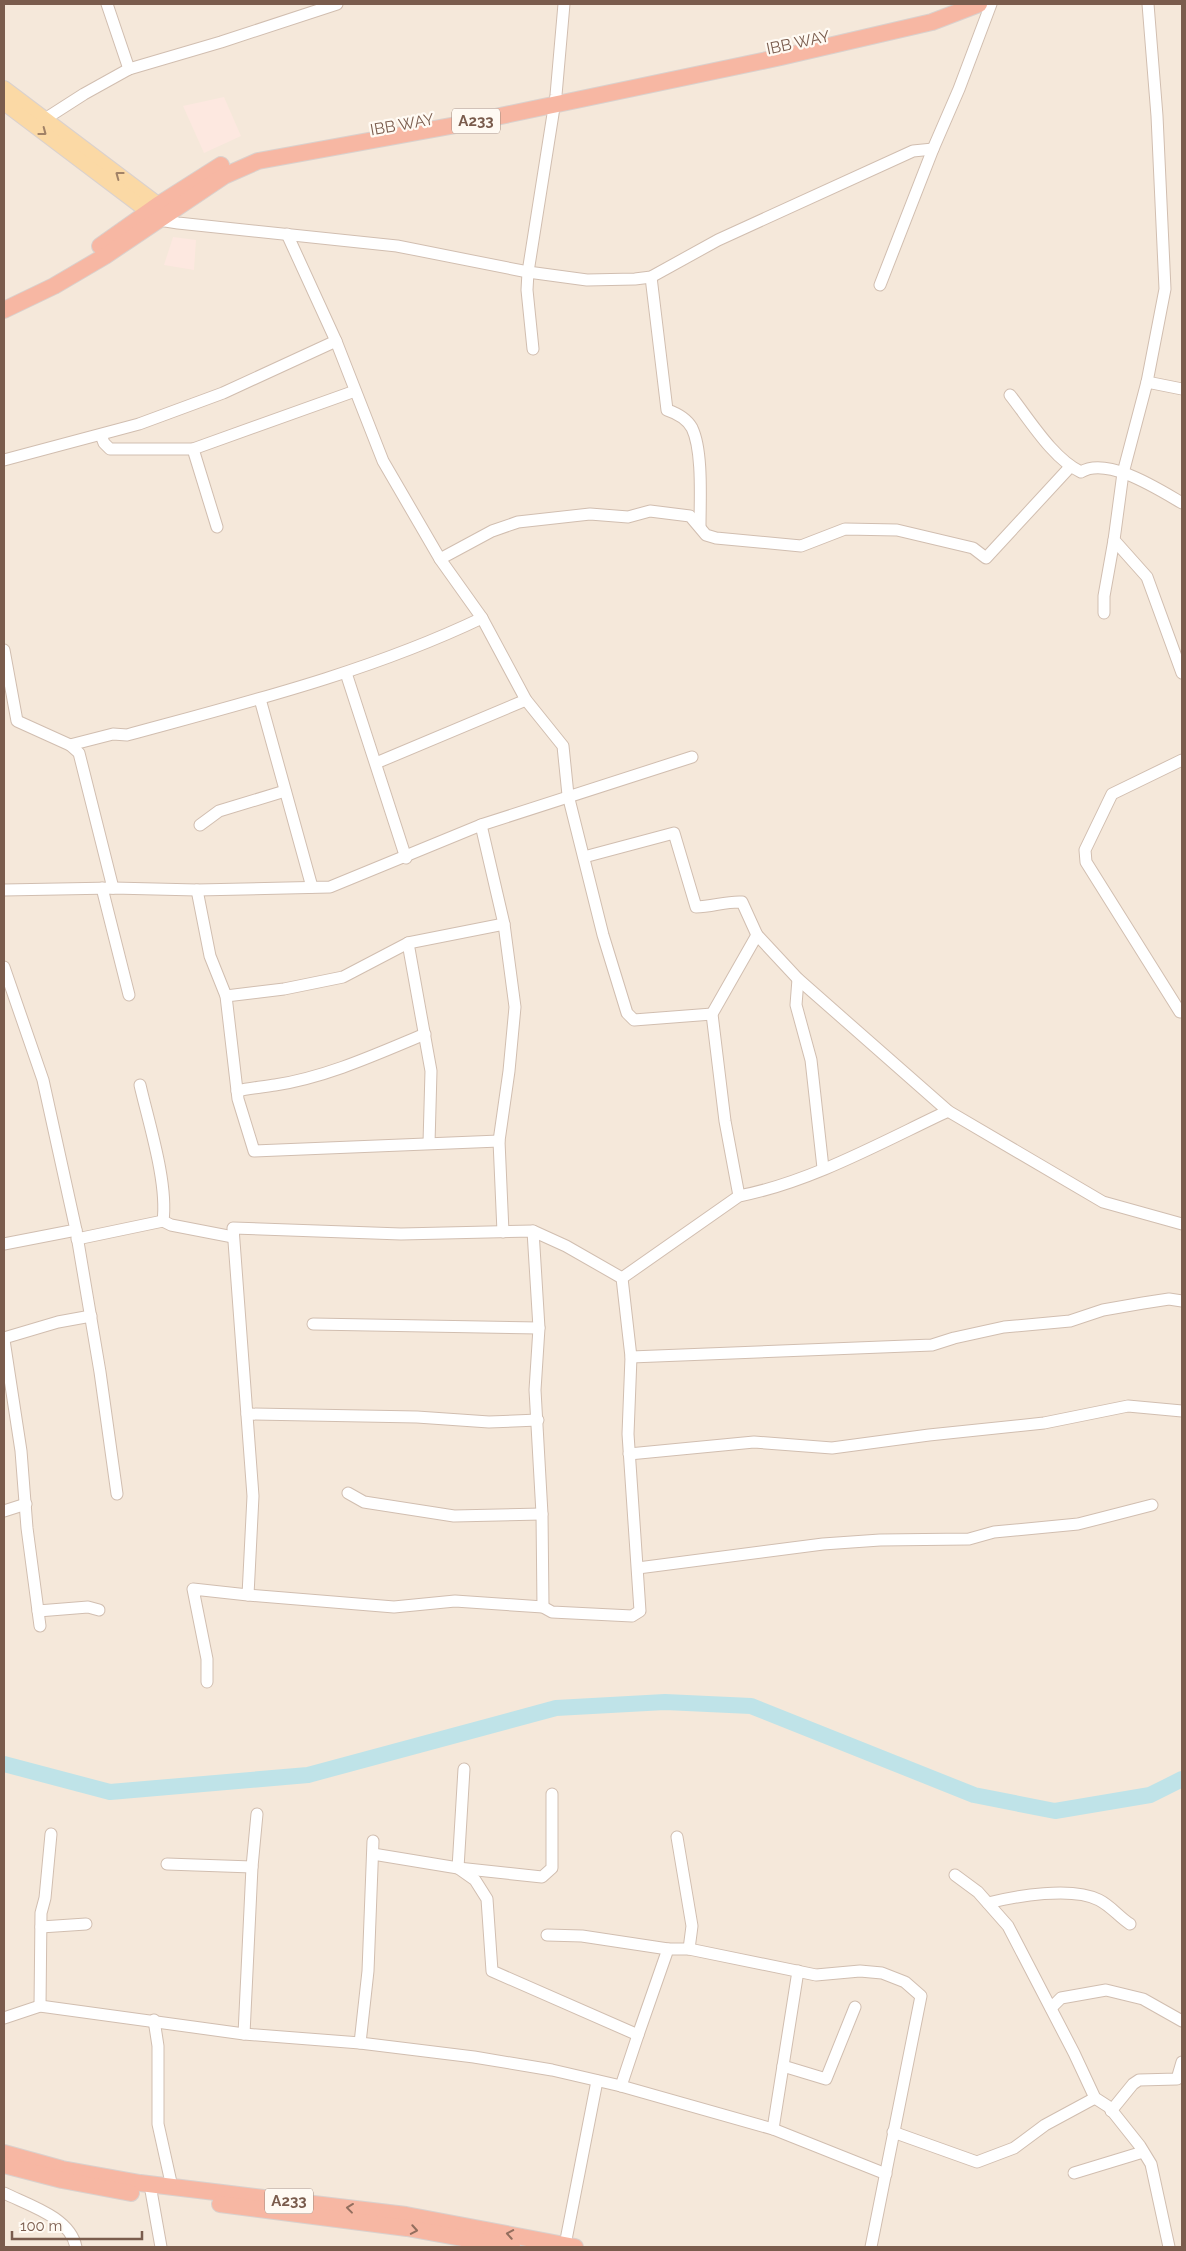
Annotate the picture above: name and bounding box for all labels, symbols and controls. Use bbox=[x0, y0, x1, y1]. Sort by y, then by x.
street label: IBB WAY bbox=[765, 26, 832, 58]
road number: A233 bbox=[452, 108, 500, 134]
street label: IBB WAY bbox=[369, 109, 436, 139]
one-way arrow bbox=[37, 127, 46, 135]
one-way arrow bbox=[115, 172, 125, 181]
road number: A233 bbox=[265, 2188, 313, 2214]
one-way arrow bbox=[346, 2203, 354, 2214]
scale bar bbox=[12, 2208, 142, 2240]
text: 100 m bbox=[20, 2217, 62, 2235]
one-way arrow bbox=[410, 2224, 419, 2234]
one-way arrow bbox=[506, 2230, 515, 2240]

